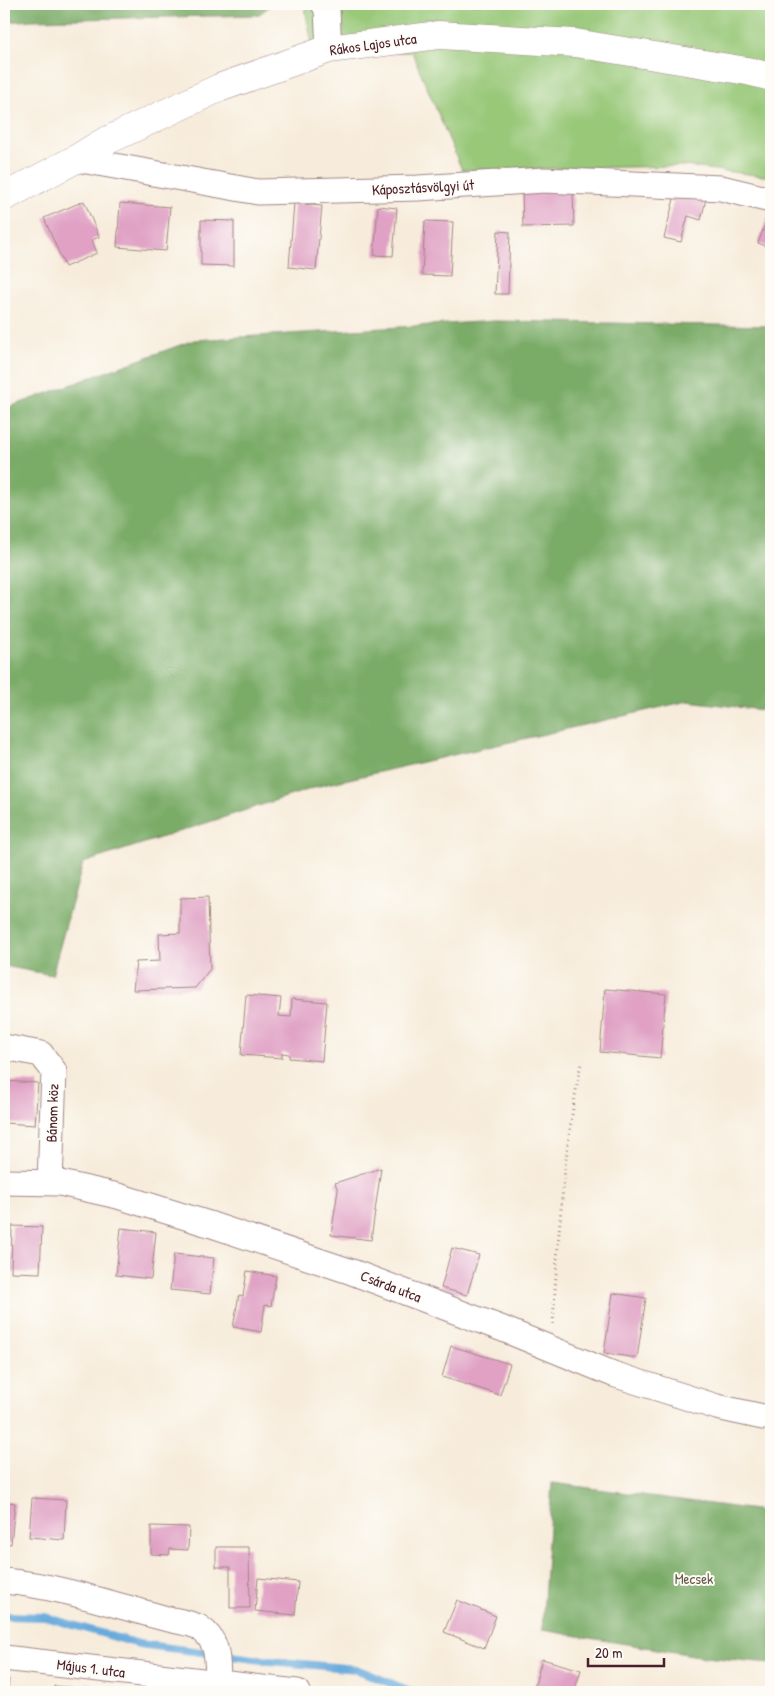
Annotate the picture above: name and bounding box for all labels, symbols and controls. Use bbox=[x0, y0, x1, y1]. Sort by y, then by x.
street label: Rákos Lajos utca bbox=[328, 28, 418, 60]
street label: Káposztásvölgyi út bbox=[371, 174, 475, 200]
street label: Bánom köz bbox=[40, 1083, 64, 1143]
street label: Csárda utca bbox=[358, 1265, 425, 1307]
park label: Mecsek bbox=[675, 1568, 713, 1589]
scale bar bbox=[588, 1636, 664, 1668]
text: 20 m bbox=[595, 1642, 622, 1663]
street label: Május 1. utca bbox=[56, 1653, 126, 1683]

